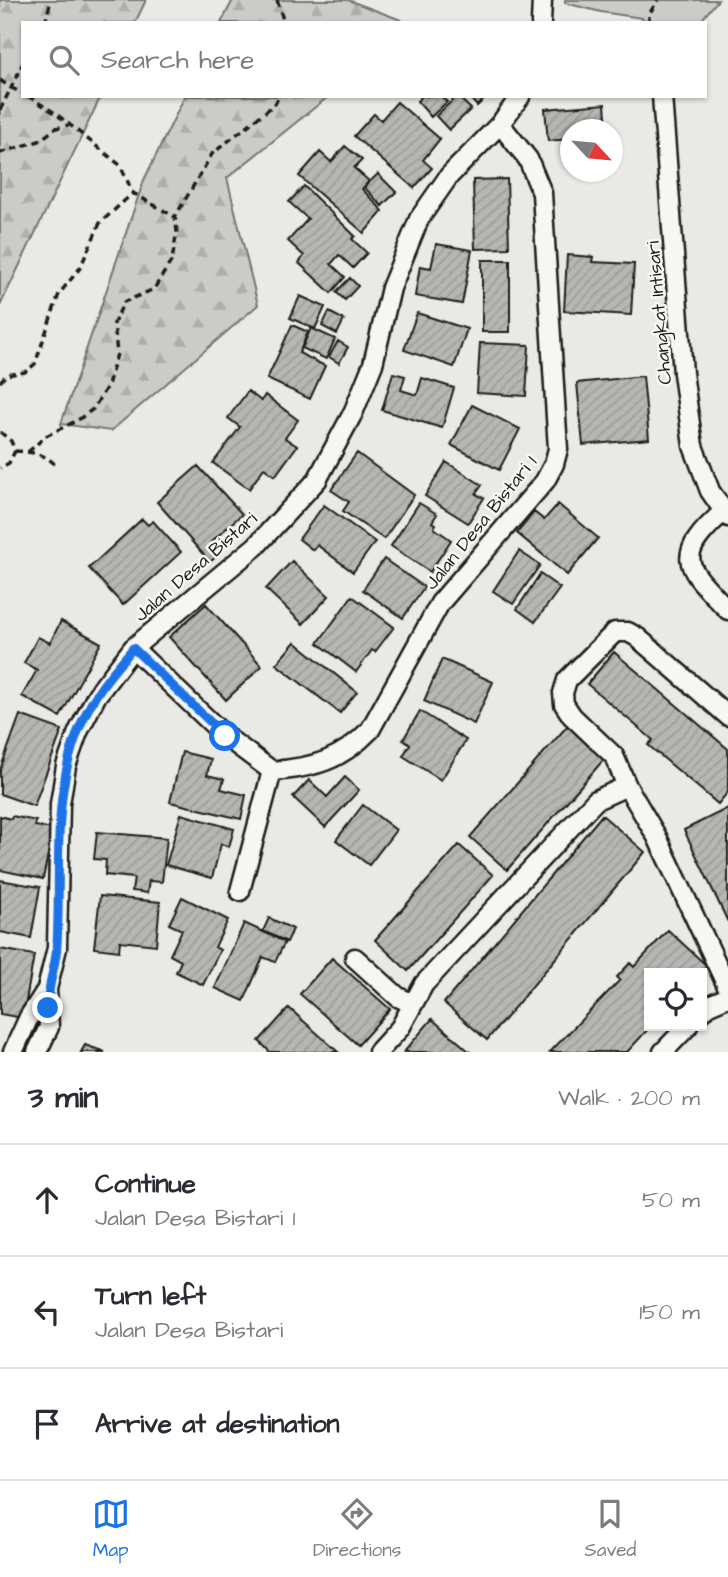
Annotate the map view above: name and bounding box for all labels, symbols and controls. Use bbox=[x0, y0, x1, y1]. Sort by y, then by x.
search box bbox=[21, 21, 707, 98]
icon: search bbox=[45, 41, 83, 79]
text: Search here bbox=[101, 42, 254, 78]
north arrow bbox=[560, 119, 623, 182]
street label: Changkat Intisari bbox=[640, 240, 680, 386]
street label: Jalan Desa Bistari 1 bbox=[419, 450, 544, 596]
street label: Jalan Desa Bistari bbox=[128, 506, 264, 628]
route start bbox=[209, 720, 240, 751]
map controls bbox=[644, 968, 707, 1031]
button: locate bbox=[644, 968, 707, 1031]
route end bbox=[32, 992, 63, 1023]
text: 3 min bbox=[28, 1077, 98, 1119]
text: Walk · 200 m bbox=[558, 1082, 700, 1114]
text: Continue bbox=[95, 1166, 196, 1202]
icon: ahead bbox=[28, 1181, 66, 1219]
text: 50 m bbox=[642, 1184, 700, 1216]
text: Jalan Desa Bistari 1 bbox=[95, 1202, 295, 1234]
text: Turn left bbox=[95, 1278, 206, 1314]
icon: left bbox=[28, 1293, 66, 1331]
text: 150 m bbox=[639, 1296, 700, 1328]
text: Jalan Desa Bistari bbox=[95, 1314, 283, 1346]
icon: arrive bbox=[28, 1405, 66, 1443]
text: Arrive at destination bbox=[95, 1406, 340, 1442]
tab: Map bbox=[92, 1495, 130, 1564]
tab: Directions bbox=[313, 1495, 401, 1564]
tab: Saved bbox=[585, 1495, 636, 1564]

